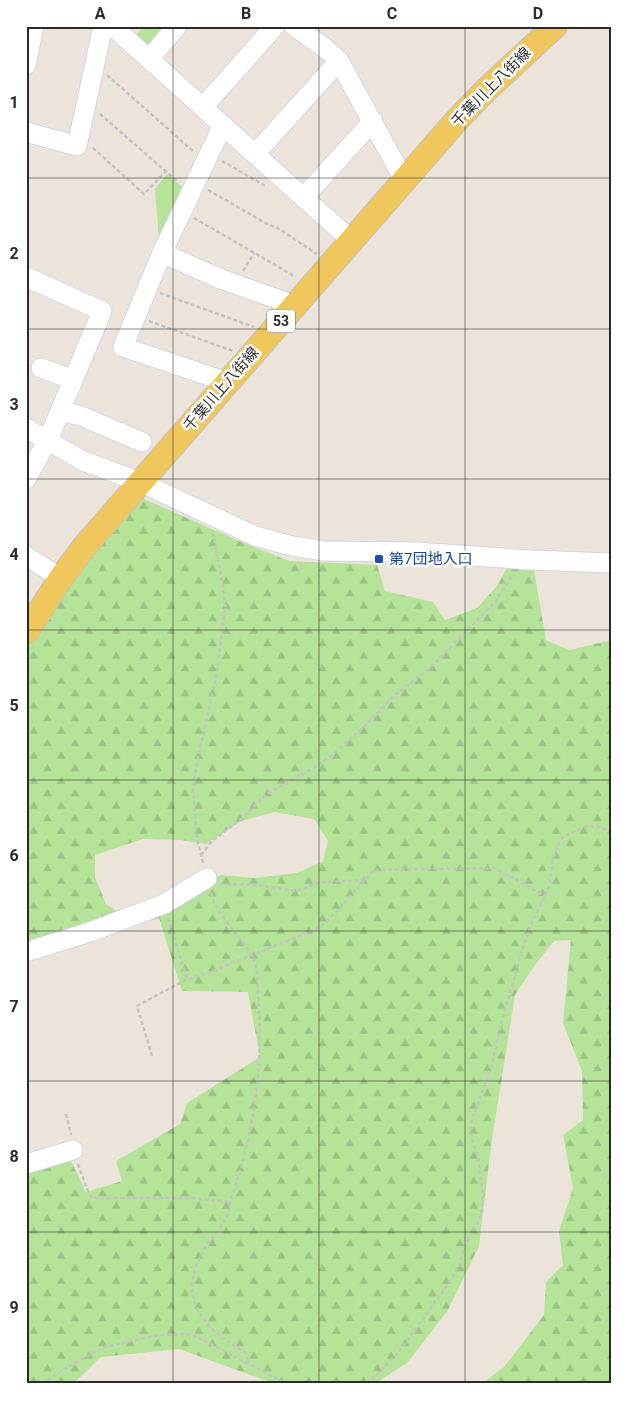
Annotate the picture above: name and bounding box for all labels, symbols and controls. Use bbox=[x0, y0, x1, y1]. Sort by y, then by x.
text: A bbox=[95, 4, 106, 23]
text: B bbox=[241, 4, 251, 23]
text: C bbox=[387, 4, 397, 23]
text: D bbox=[533, 4, 543, 23]
street label: 千葉川上八街線 bbox=[448, 44, 534, 130]
text: 1 bbox=[9, 93, 19, 112]
text: 2 bbox=[9, 244, 19, 263]
road number: 53 bbox=[267, 310, 295, 332]
street label: 千葉川上八街線 bbox=[180, 343, 262, 435]
text: 3 bbox=[9, 395, 19, 414]
text: 4 bbox=[9, 545, 19, 564]
place label: 第7団地入口 bbox=[389, 550, 472, 568]
marker: 第7団地入口 bbox=[373, 553, 385, 565]
text: 5 bbox=[9, 696, 19, 715]
text: 6 bbox=[9, 846, 19, 865]
text: 7 bbox=[9, 997, 19, 1016]
text: 8 bbox=[9, 1147, 19, 1166]
text: 9 bbox=[9, 1298, 19, 1317]

